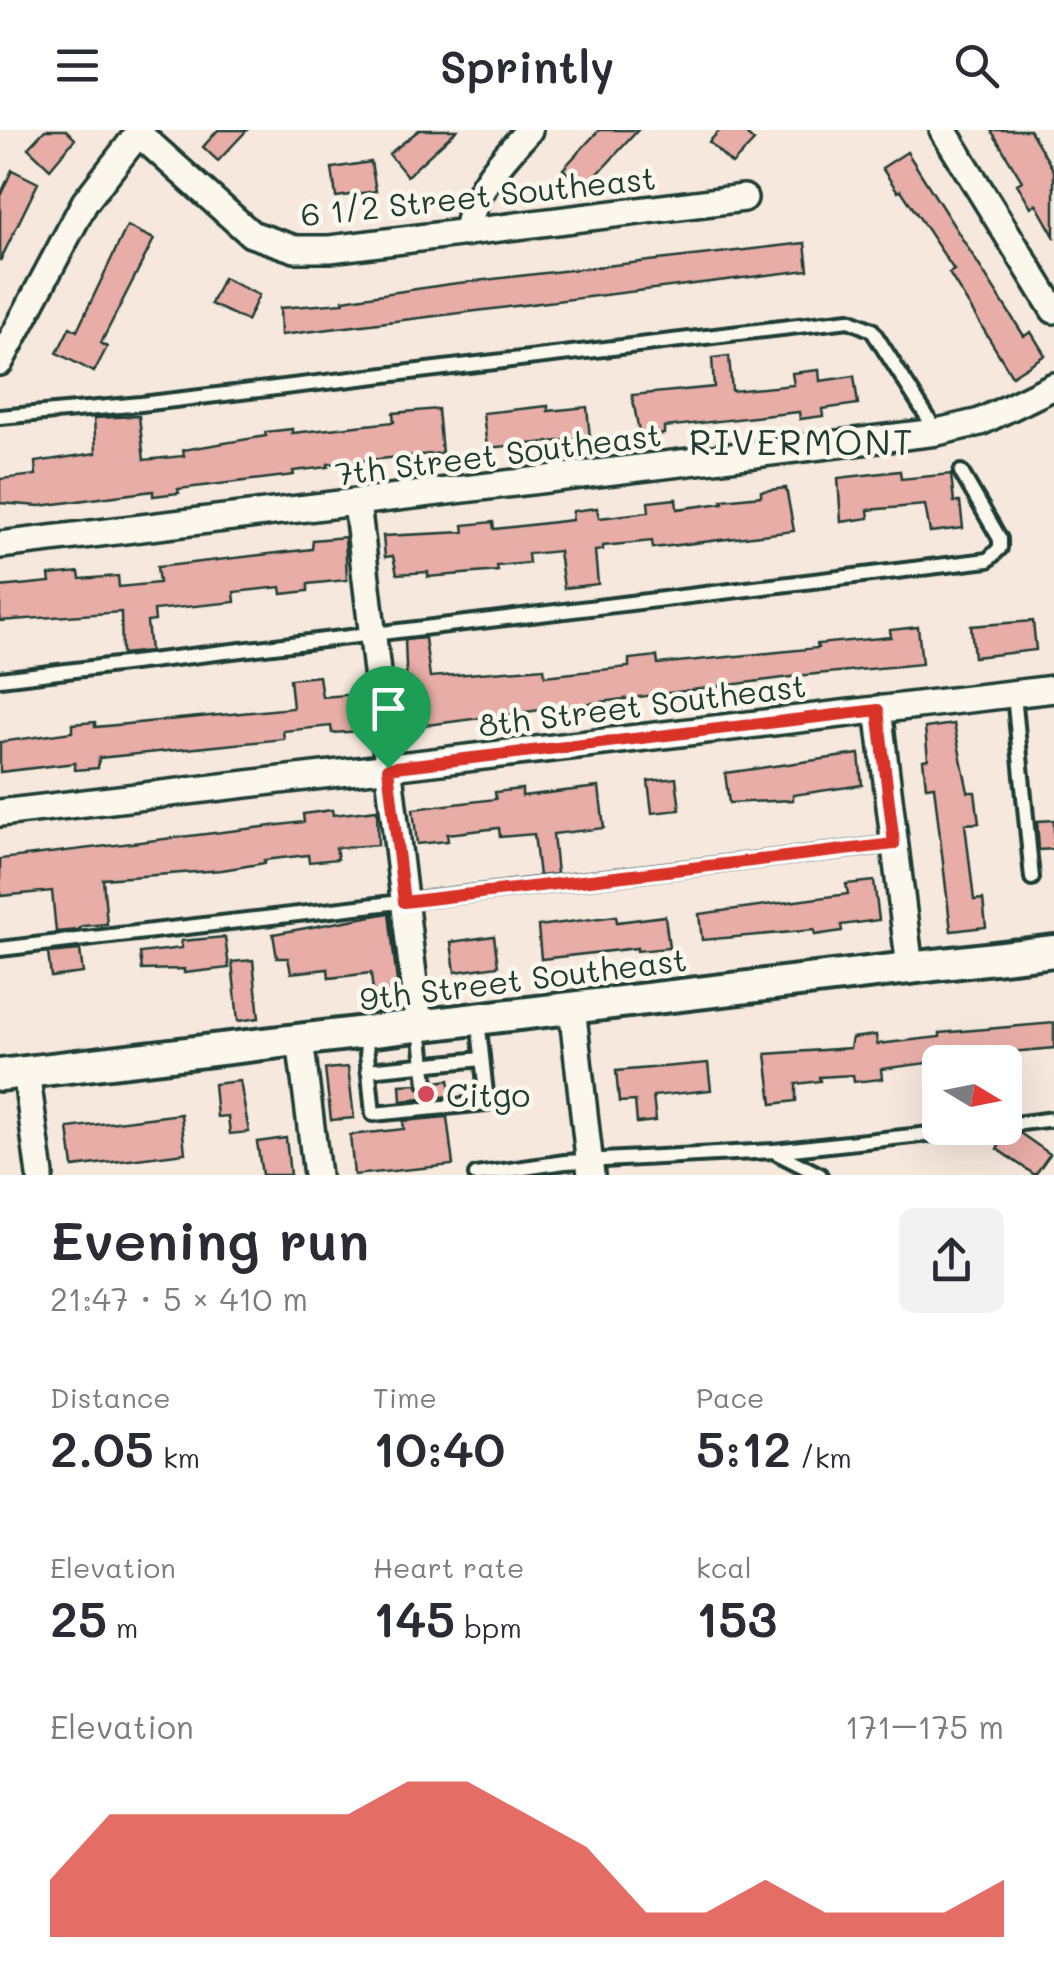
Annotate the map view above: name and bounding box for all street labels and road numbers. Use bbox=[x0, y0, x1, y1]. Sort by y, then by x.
street label: 6 1/2 Street Southeast bbox=[298, 155, 658, 235]
street label: 7th Street Southeast bbox=[333, 412, 663, 494]
street label: 8th Street Southeast bbox=[476, 663, 808, 745]
street label: 9th Street Southeast bbox=[357, 937, 689, 1019]

